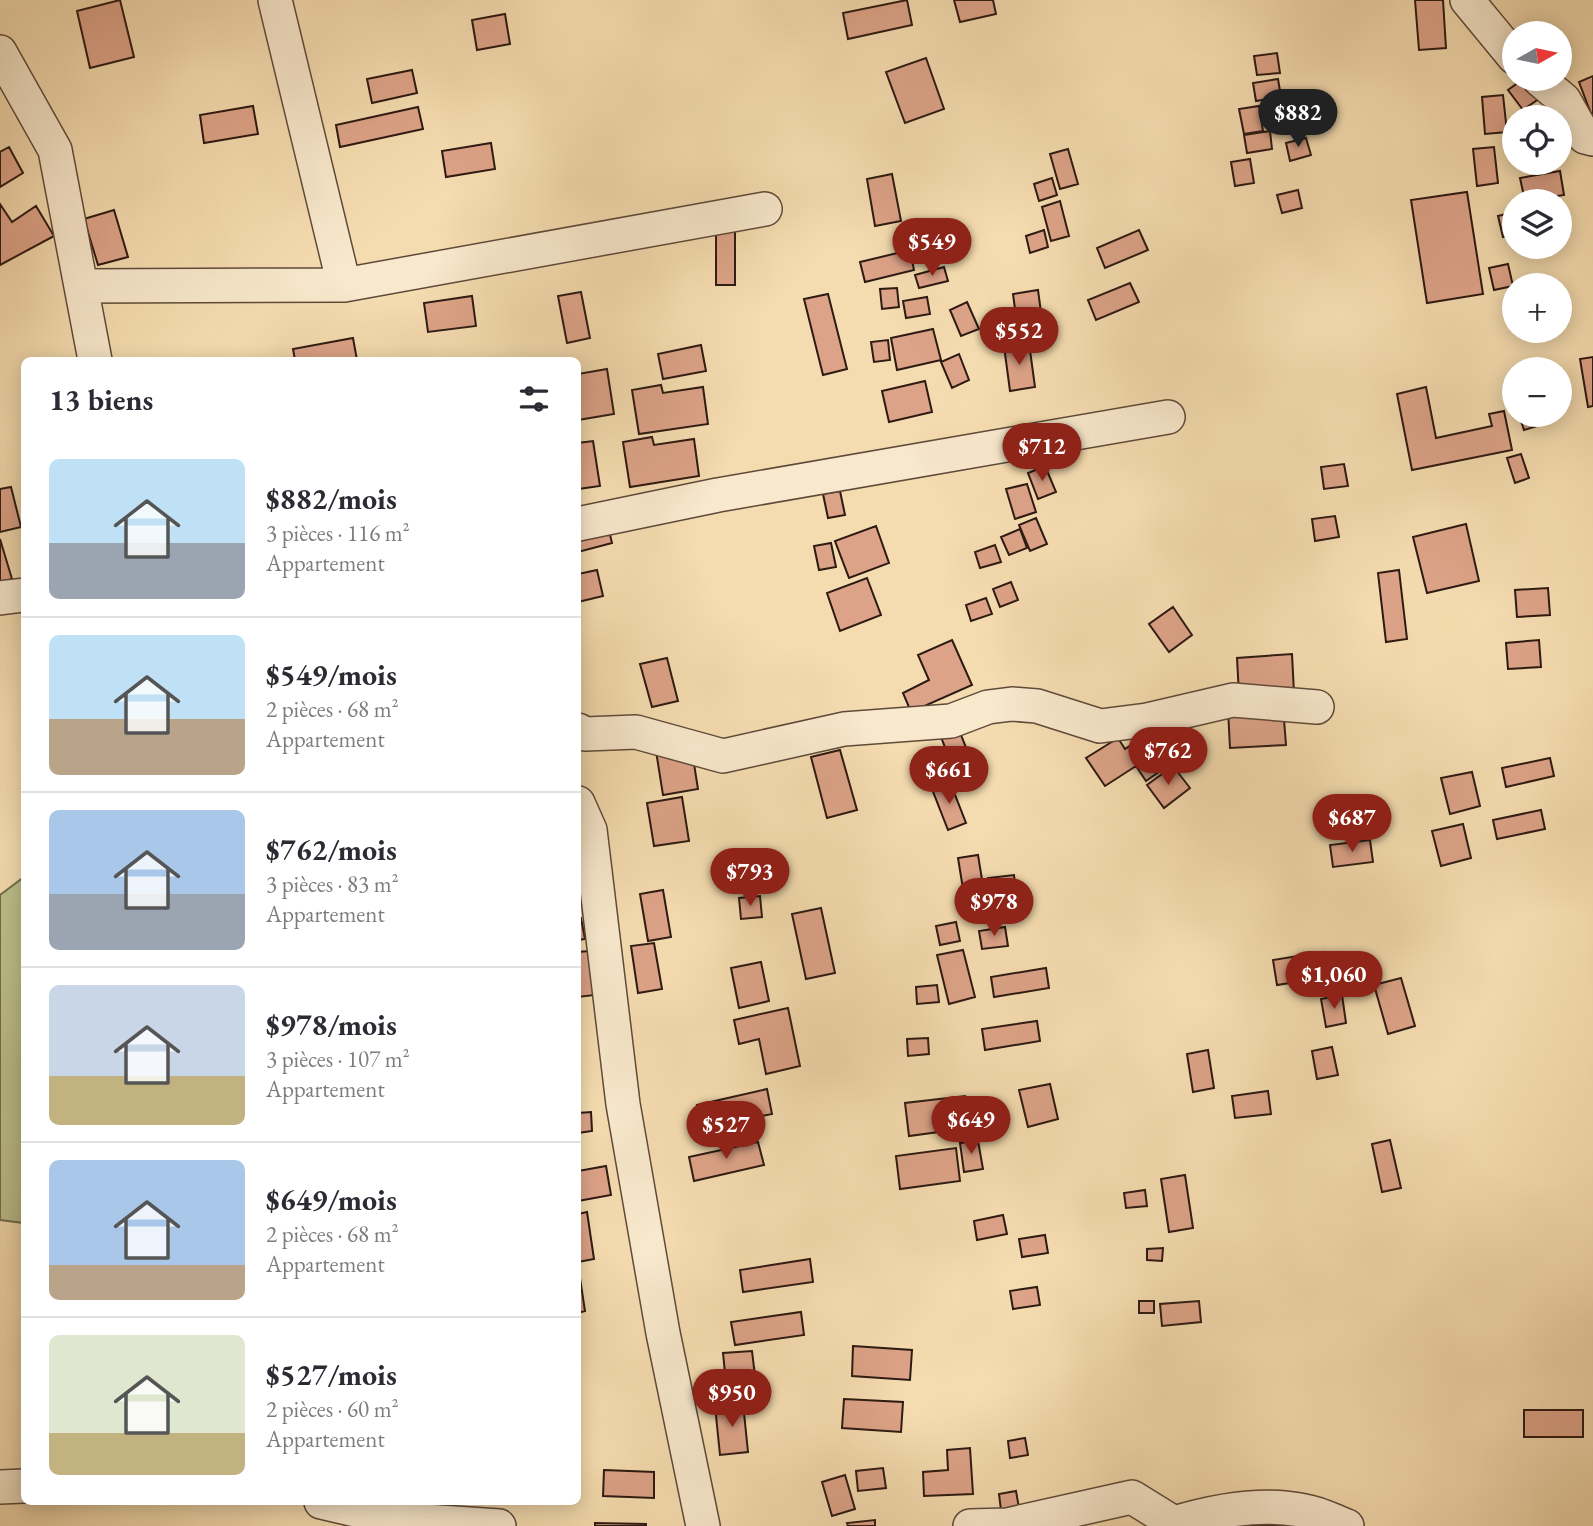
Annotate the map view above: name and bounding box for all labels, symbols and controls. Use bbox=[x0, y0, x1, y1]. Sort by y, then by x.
north arrow bbox=[1502, 21, 1572, 91]
map controls bbox=[1502, 21, 1572, 427]
pin: $882 bbox=[1257, 90, 1339, 149]
text: $882 bbox=[1274, 97, 1322, 127]
button: locate bbox=[1502, 105, 1572, 175]
button: layers bbox=[1502, 189, 1572, 259]
pin: $549 bbox=[891, 218, 973, 278]
text: $549 bbox=[908, 226, 956, 256]
button: + bbox=[1502, 273, 1572, 343]
pin: $552 bbox=[978, 308, 1060, 367]
text: $552 bbox=[995, 315, 1043, 345]
button: − bbox=[1502, 357, 1572, 427]
text: 13 biens bbox=[49, 380, 153, 419]
icon: filters bbox=[515, 380, 553, 418]
pin: $712 bbox=[1001, 424, 1083, 483]
text: $712 bbox=[1018, 431, 1066, 461]
text: $882/mois bbox=[266, 479, 397, 518]
icon: home bbox=[105, 487, 189, 571]
text: 3 pièces · 116 m² bbox=[266, 518, 410, 548]
text: Appartement bbox=[266, 548, 385, 578]
text: $549/mois bbox=[266, 655, 397, 694]
icon: home bbox=[105, 663, 189, 747]
text: 2 pièces · 68 m² bbox=[266, 694, 399, 724]
text: Appartement bbox=[266, 724, 385, 754]
pin: $762 bbox=[1127, 728, 1209, 787]
text: $762 bbox=[1144, 735, 1192, 765]
pin: $661 bbox=[908, 746, 990, 806]
text: $661 bbox=[925, 754, 973, 784]
pin: $687 bbox=[1311, 794, 1393, 854]
text: $687 bbox=[1328, 802, 1376, 832]
text: $762/mois bbox=[266, 830, 397, 869]
icon: home bbox=[105, 838, 189, 922]
pin: $793 bbox=[709, 848, 791, 908]
text: $793 bbox=[726, 856, 774, 886]
text: 3 pièces · 83 m² bbox=[266, 869, 399, 899]
pin: $978 bbox=[953, 878, 1035, 938]
text: $978 bbox=[970, 886, 1018, 916]
text: Appartement bbox=[266, 899, 385, 929]
pin: $1,060 bbox=[1277, 951, 1391, 1011]
text: $1,060 bbox=[1302, 959, 1366, 989]
text: $978/mois bbox=[266, 1005, 397, 1044]
icon: home bbox=[105, 1013, 189, 1097]
text: 3 pièces · 107 m² bbox=[266, 1044, 410, 1074]
text: Appartement bbox=[266, 1074, 385, 1104]
pin: $649 bbox=[930, 1096, 1012, 1156]
pin: $527 bbox=[685, 1102, 767, 1161]
text: $649 bbox=[947, 1104, 995, 1134]
text: $527 bbox=[702, 1109, 750, 1139]
text: $649/mois bbox=[266, 1180, 397, 1219]
icon: home bbox=[105, 1188, 189, 1272]
text: 2 pièces · 68 m² bbox=[266, 1219, 399, 1249]
text: Appartement bbox=[266, 1249, 385, 1279]
text: $527/mois bbox=[266, 1355, 397, 1394]
icon: home bbox=[105, 1363, 189, 1447]
pin: $950 bbox=[691, 1370, 773, 1429]
text: $950 bbox=[708, 1377, 756, 1407]
text: 2 pièces · 60 m² bbox=[266, 1394, 399, 1424]
text: Appartement bbox=[266, 1424, 385, 1454]

